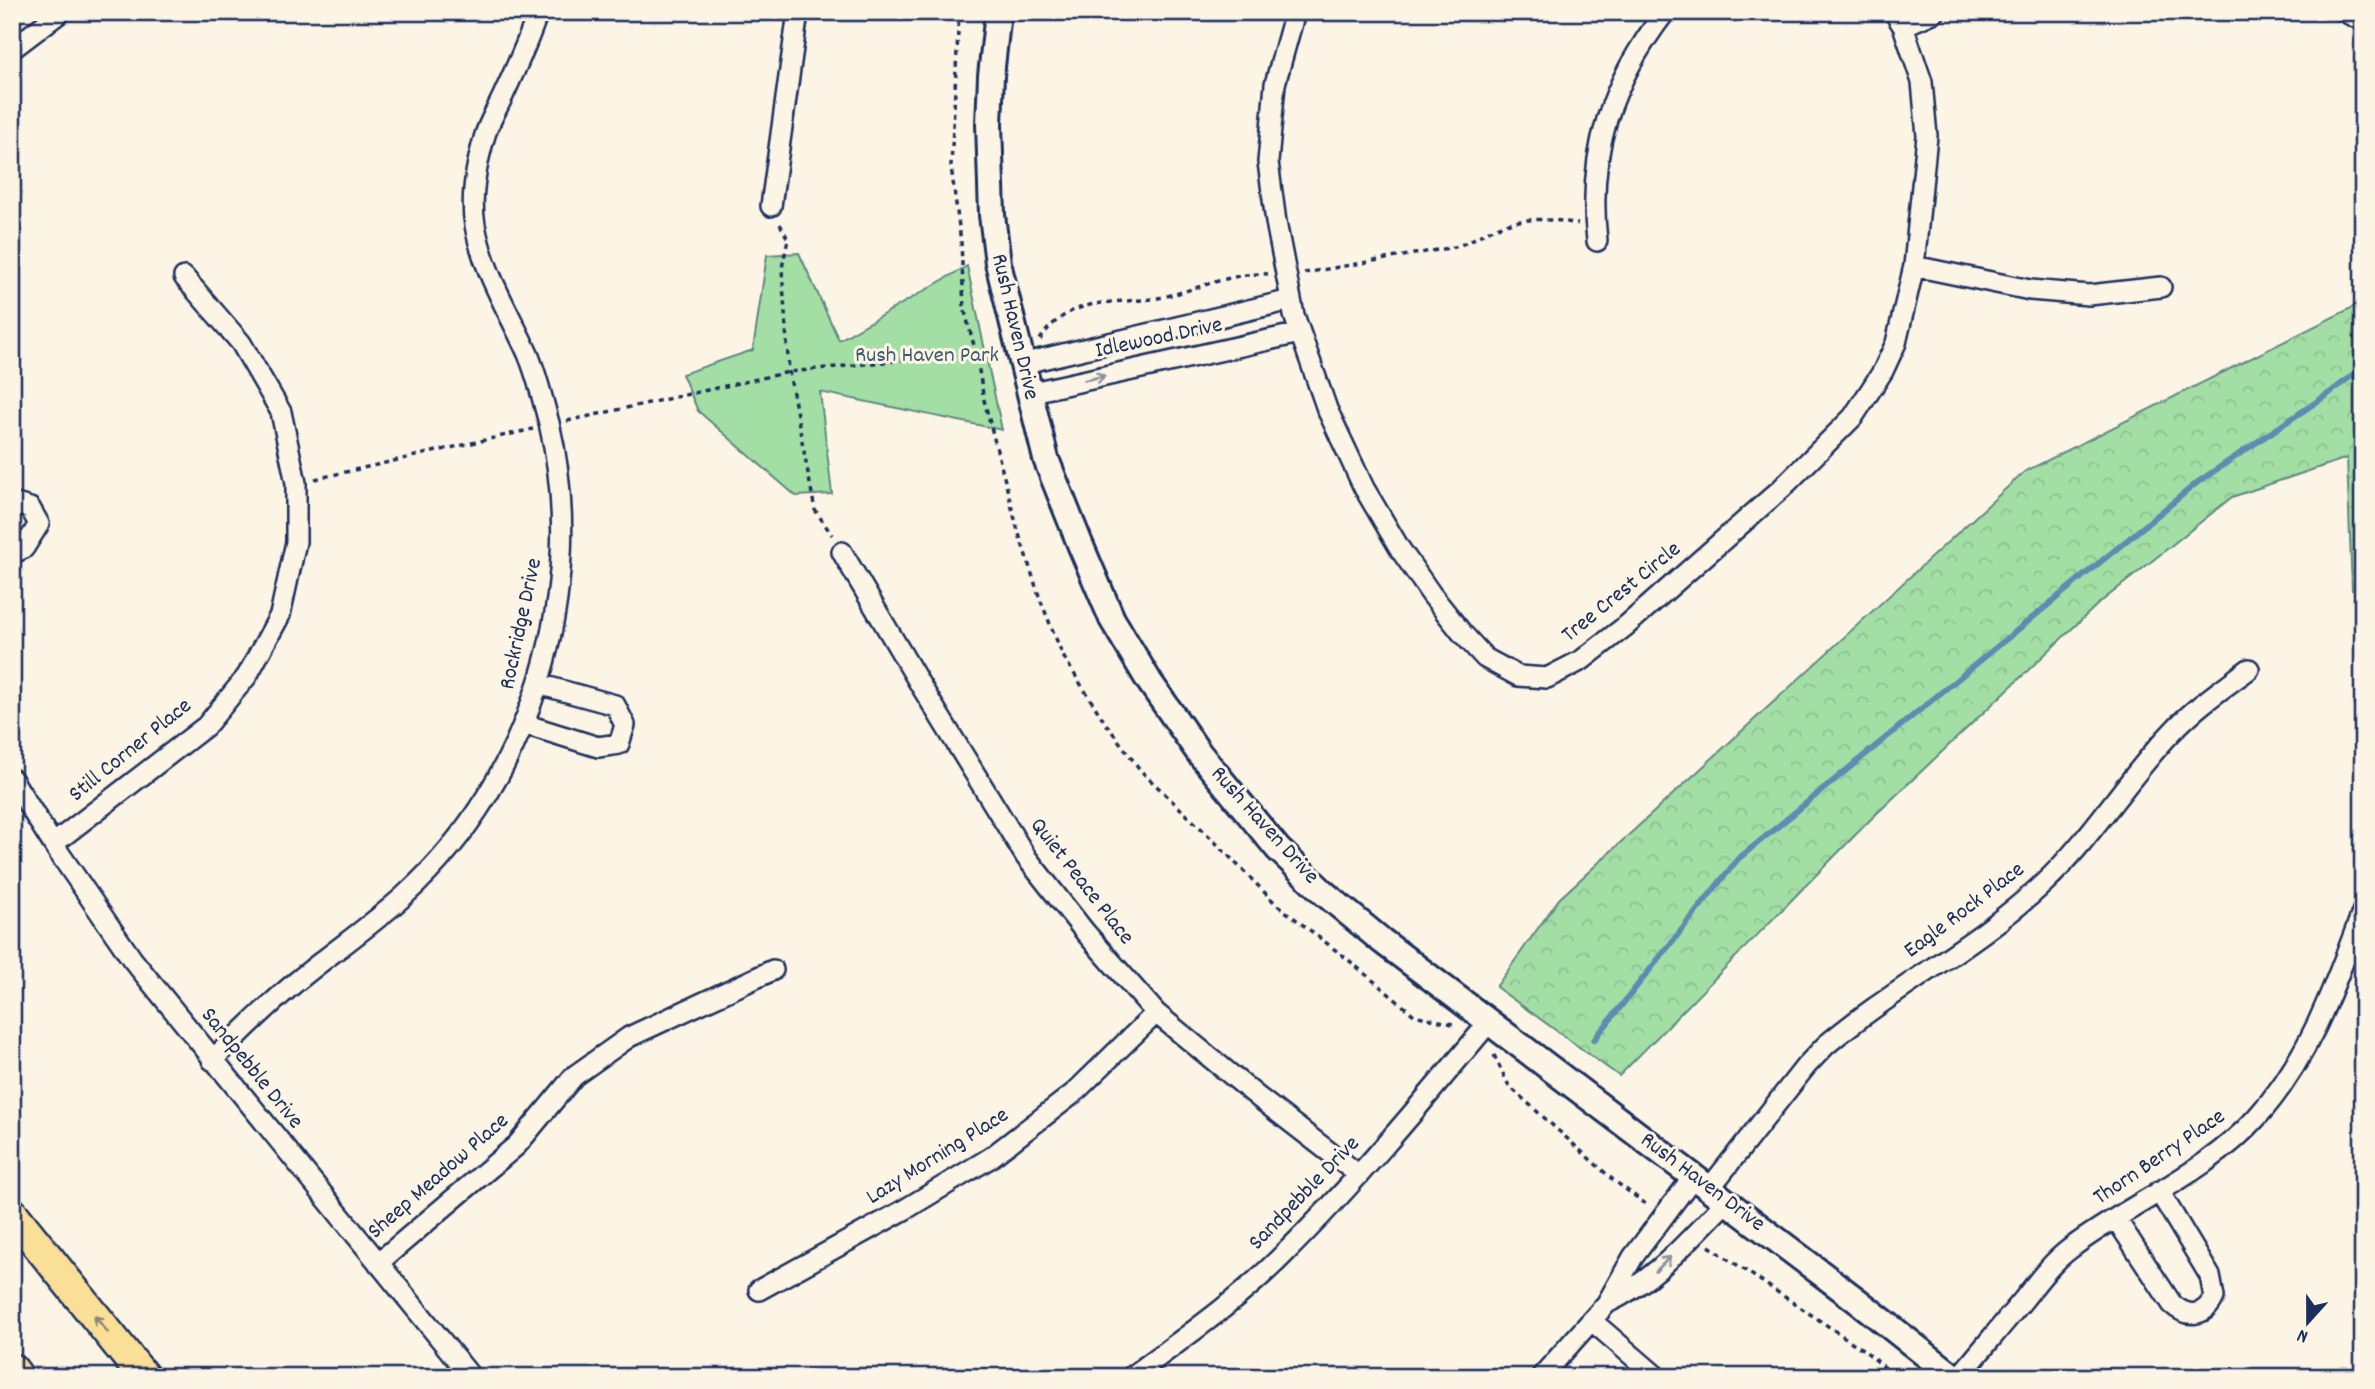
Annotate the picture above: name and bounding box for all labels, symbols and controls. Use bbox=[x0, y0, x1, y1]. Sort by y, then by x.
street label: Rush Haven Drive bbox=[981, 251, 1047, 403]
street label: Idlewood Drive bbox=[1092, 309, 1226, 369]
park label: Rush Haven Park bbox=[855, 340, 999, 373]
one-way arrow bbox=[1083, 371, 1106, 384]
street label: Tree Crest Circle bbox=[1555, 534, 1689, 652]
street label: Rockridge Drive bbox=[492, 555, 552, 693]
street label: Still Corner Place bbox=[62, 691, 200, 811]
street label: Rush Haven Drive bbox=[1202, 760, 1326, 892]
street label: Quiet Peace Place bbox=[1021, 811, 1141, 953]
street label: Eagle Rock Place bbox=[1898, 855, 2032, 967]
street label: Sandpebble Drive bbox=[192, 1001, 310, 1137]
street label: Lazy Morning Place bbox=[860, 1100, 1016, 1214]
street label: Thorn Berry Place bbox=[2087, 1102, 2233, 1214]
street label: Sheep Meadow Place bbox=[361, 1106, 517, 1248]
street label: Rush Haven Drive bbox=[1633, 1125, 1771, 1241]
street label: Sandpebble Drive bbox=[1242, 1129, 1368, 1259]
one-way arrow bbox=[1654, 1256, 1671, 1273]
north arrow bbox=[2274, 1288, 2344, 1358]
one-way arrow bbox=[93, 1315, 109, 1333]
text: N bbox=[2294, 1320, 2312, 1349]

